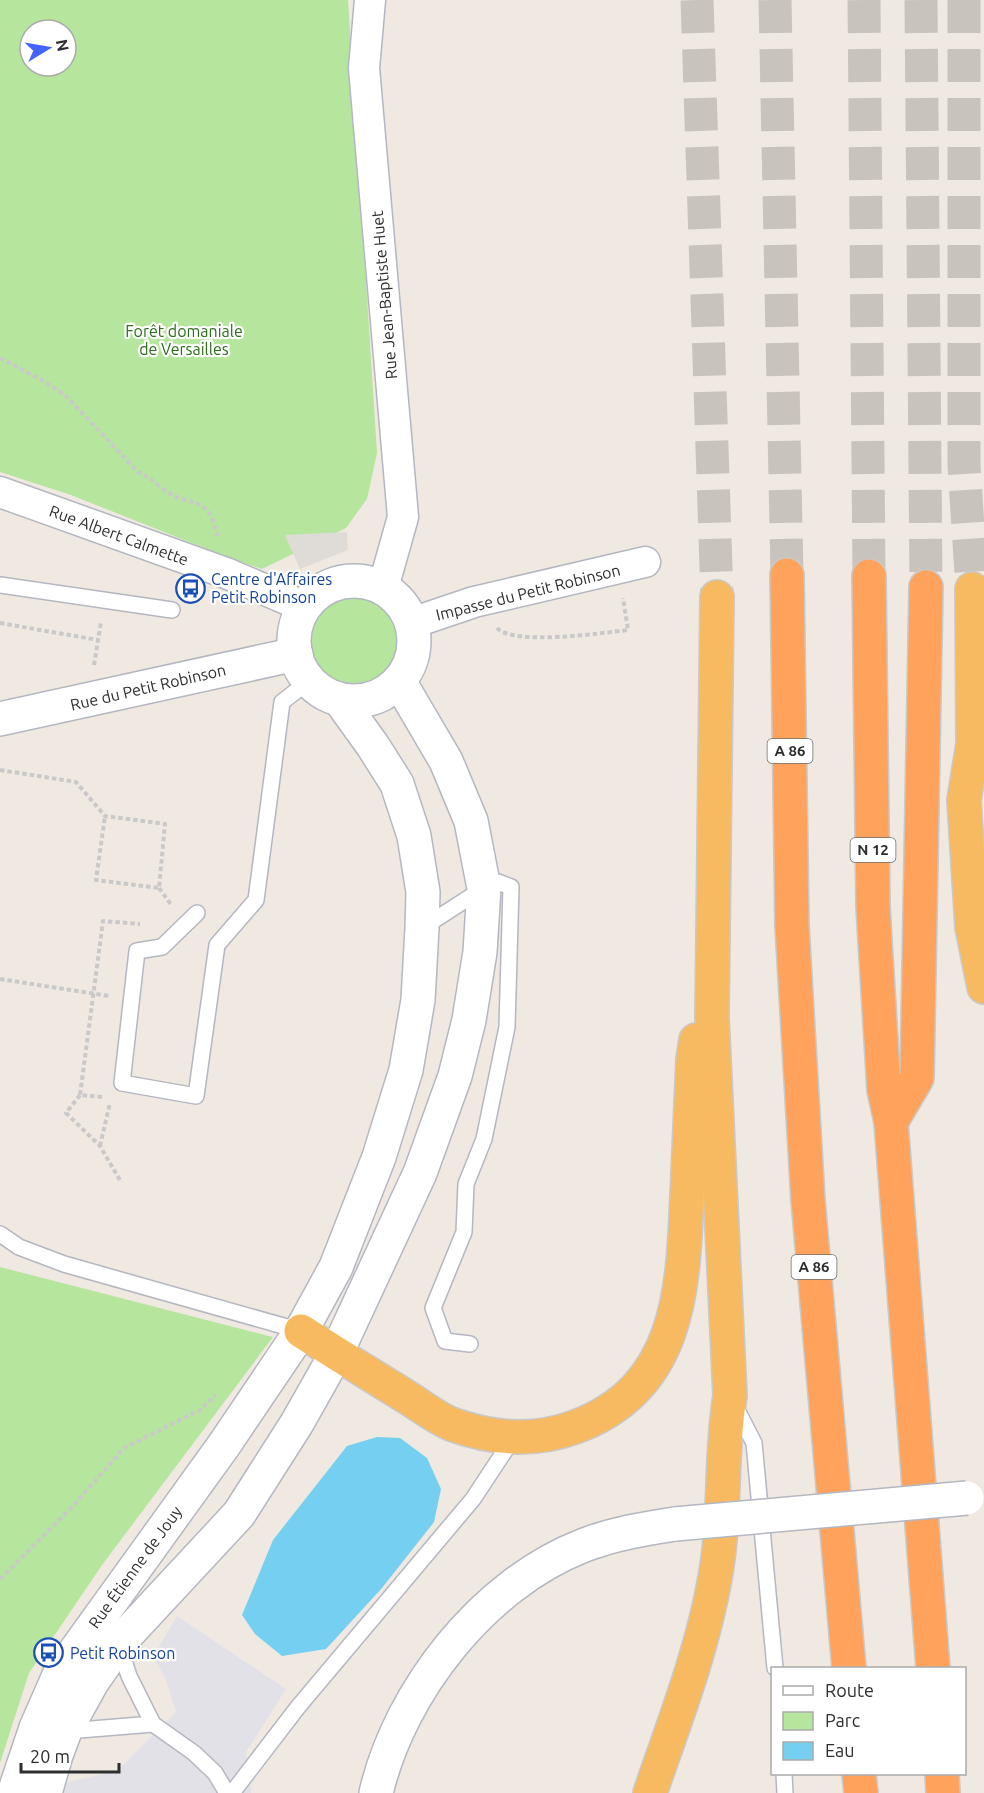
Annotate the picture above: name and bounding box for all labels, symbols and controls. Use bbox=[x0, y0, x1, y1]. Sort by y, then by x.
north arrow bbox=[18, 18, 78, 78]
text: N bbox=[53, 38, 73, 53]
street label: Rue Jean-Baptiste Huet bbox=[368, 209, 400, 380]
park label: Forêt domaniale de Versailles bbox=[125, 322, 243, 358]
street label: Rue Albert Calmette bbox=[47, 501, 191, 569]
street label: Impasse du Petit Robinson bbox=[434, 560, 622, 624]
place label: Centre d'Affaires Petit Robinson bbox=[211, 570, 332, 606]
bus stop icon: Centre d'Affaires Petit Robinson bbox=[174, 572, 206, 604]
street label: Rue du Petit Robinson bbox=[68, 660, 228, 714]
road number: A 86 bbox=[768, 739, 812, 763]
road number: N 12 bbox=[850, 838, 896, 862]
road number: A 86 bbox=[792, 1255, 836, 1279]
street label: Rue Étienne de Jouy bbox=[83, 1501, 185, 1631]
bus stop icon: Petit Robinson bbox=[33, 1637, 65, 1669]
place label: Petit Robinson bbox=[70, 1644, 175, 1662]
legend bbox=[771, 1667, 966, 1775]
text: Route bbox=[825, 1680, 874, 1700]
text: Parc bbox=[825, 1710, 860, 1730]
scale bar bbox=[21, 1736, 118, 1774]
text: Eau bbox=[825, 1740, 855, 1760]
text: 20 m bbox=[30, 1746, 70, 1766]

